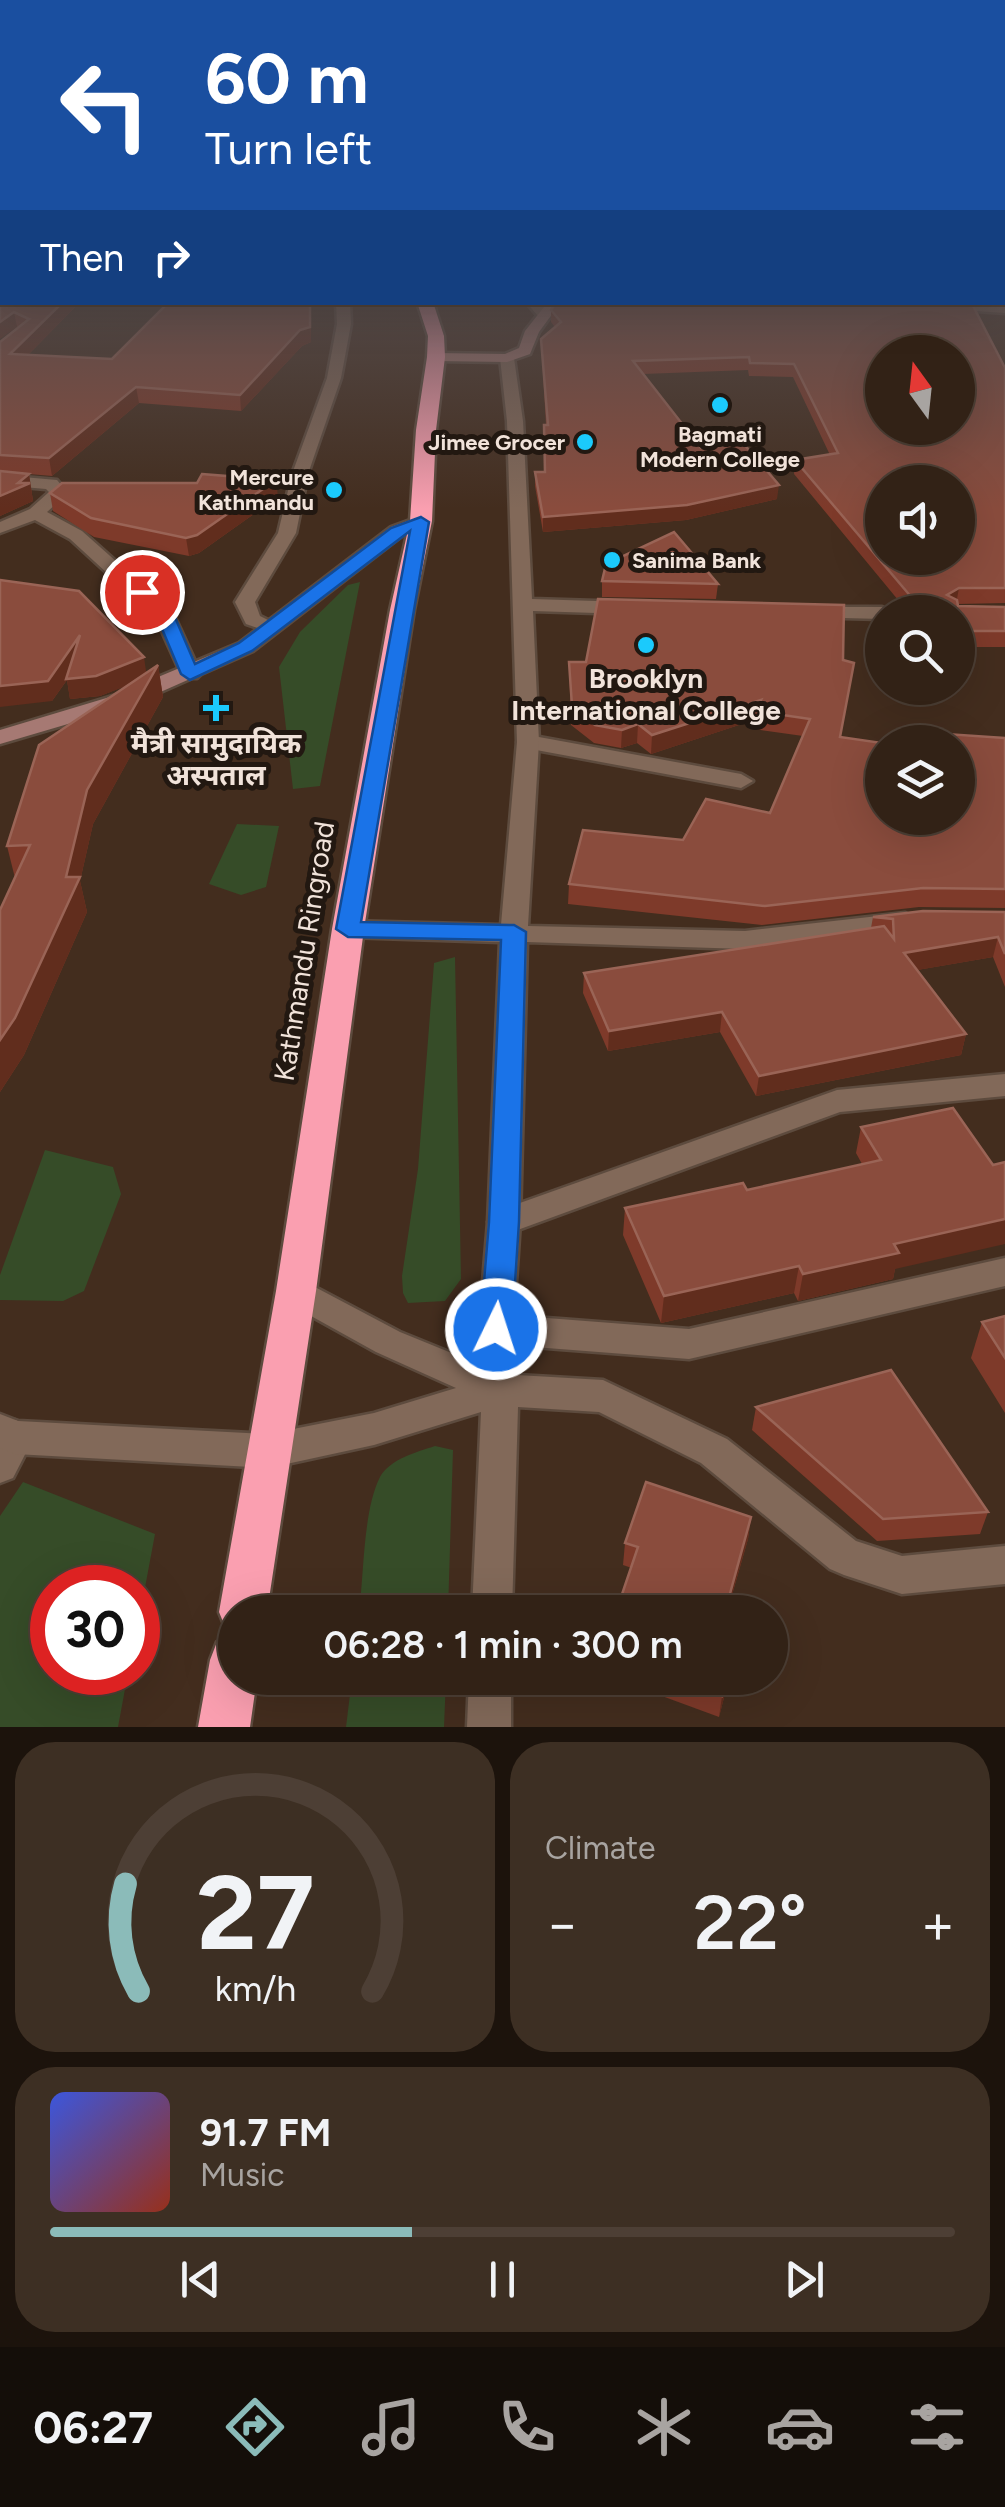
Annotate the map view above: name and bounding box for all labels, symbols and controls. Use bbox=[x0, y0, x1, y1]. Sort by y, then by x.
text: 60 m bbox=[205, 36, 369, 121]
icon: left bbox=[40, 40, 170, 170]
text: Turn left bbox=[205, 121, 372, 175]
icon: right bbox=[144, 230, 199, 285]
text: Then bbox=[40, 235, 124, 281]
north arrow bbox=[865, 335, 975, 445]
map controls bbox=[865, 335, 975, 835]
marker: Bagmati Modern College bbox=[709, 394, 731, 416]
place label: Bagmati Modern College bbox=[640, 421, 800, 473]
place label: Jimee Grocer bbox=[428, 429, 566, 456]
marker: Jimee Grocer bbox=[574, 431, 596, 453]
place label: Mercure Kathmandu bbox=[198, 464, 314, 516]
button: sound bbox=[865, 465, 975, 575]
marker: Mercure Kathmandu bbox=[323, 479, 345, 501]
place label: Sanima Bank bbox=[632, 547, 761, 574]
marker: Sanima Bank bbox=[601, 549, 623, 571]
pin bbox=[100, 550, 185, 635]
icon: arrive bbox=[115, 565, 170, 620]
button: search bbox=[865, 595, 975, 705]
marker: Brooklyn International College bbox=[635, 634, 657, 656]
place label: Brooklyn International College bbox=[511, 661, 781, 727]
marker: मैत्री सामुदायिक अस्पताल bbox=[203, 695, 229, 721]
button: layers bbox=[865, 725, 975, 835]
place label: मैत्री सामुदायिक अस्पताल bbox=[131, 726, 302, 792]
street label: Kathmandu Ringroad bbox=[267, 819, 341, 1083]
position arrow bbox=[444, 1277, 548, 1381]
speed limit sign: 30 bbox=[30, 1565, 160, 1695]
text: 06:28 · 1 min · 300 m bbox=[323, 1622, 683, 1668]
text: Climate bbox=[545, 1829, 656, 1867]
text: 27 bbox=[196, 1850, 314, 1975]
text: 22° bbox=[693, 1878, 807, 1968]
text: − bbox=[545, 1891, 579, 1957]
text: + bbox=[921, 1891, 955, 1957]
text: km/h bbox=[214, 1967, 296, 2010]
text: 91.7 FM bbox=[200, 2110, 331, 2156]
text: Music bbox=[200, 2156, 285, 2194]
icon: previous bbox=[173, 2252, 228, 2307]
icon: pause bbox=[475, 2252, 530, 2307]
icon: next bbox=[777, 2252, 832, 2307]
icon: directions bbox=[220, 2392, 290, 2462]
icon: music bbox=[356, 2392, 426, 2462]
icon: phone bbox=[492, 2392, 562, 2462]
icon: climate bbox=[629, 2392, 699, 2462]
icon: car bbox=[765, 2392, 835, 2462]
icon: filters bbox=[902, 2392, 972, 2462]
text: 06:27 bbox=[33, 2400, 153, 2454]

